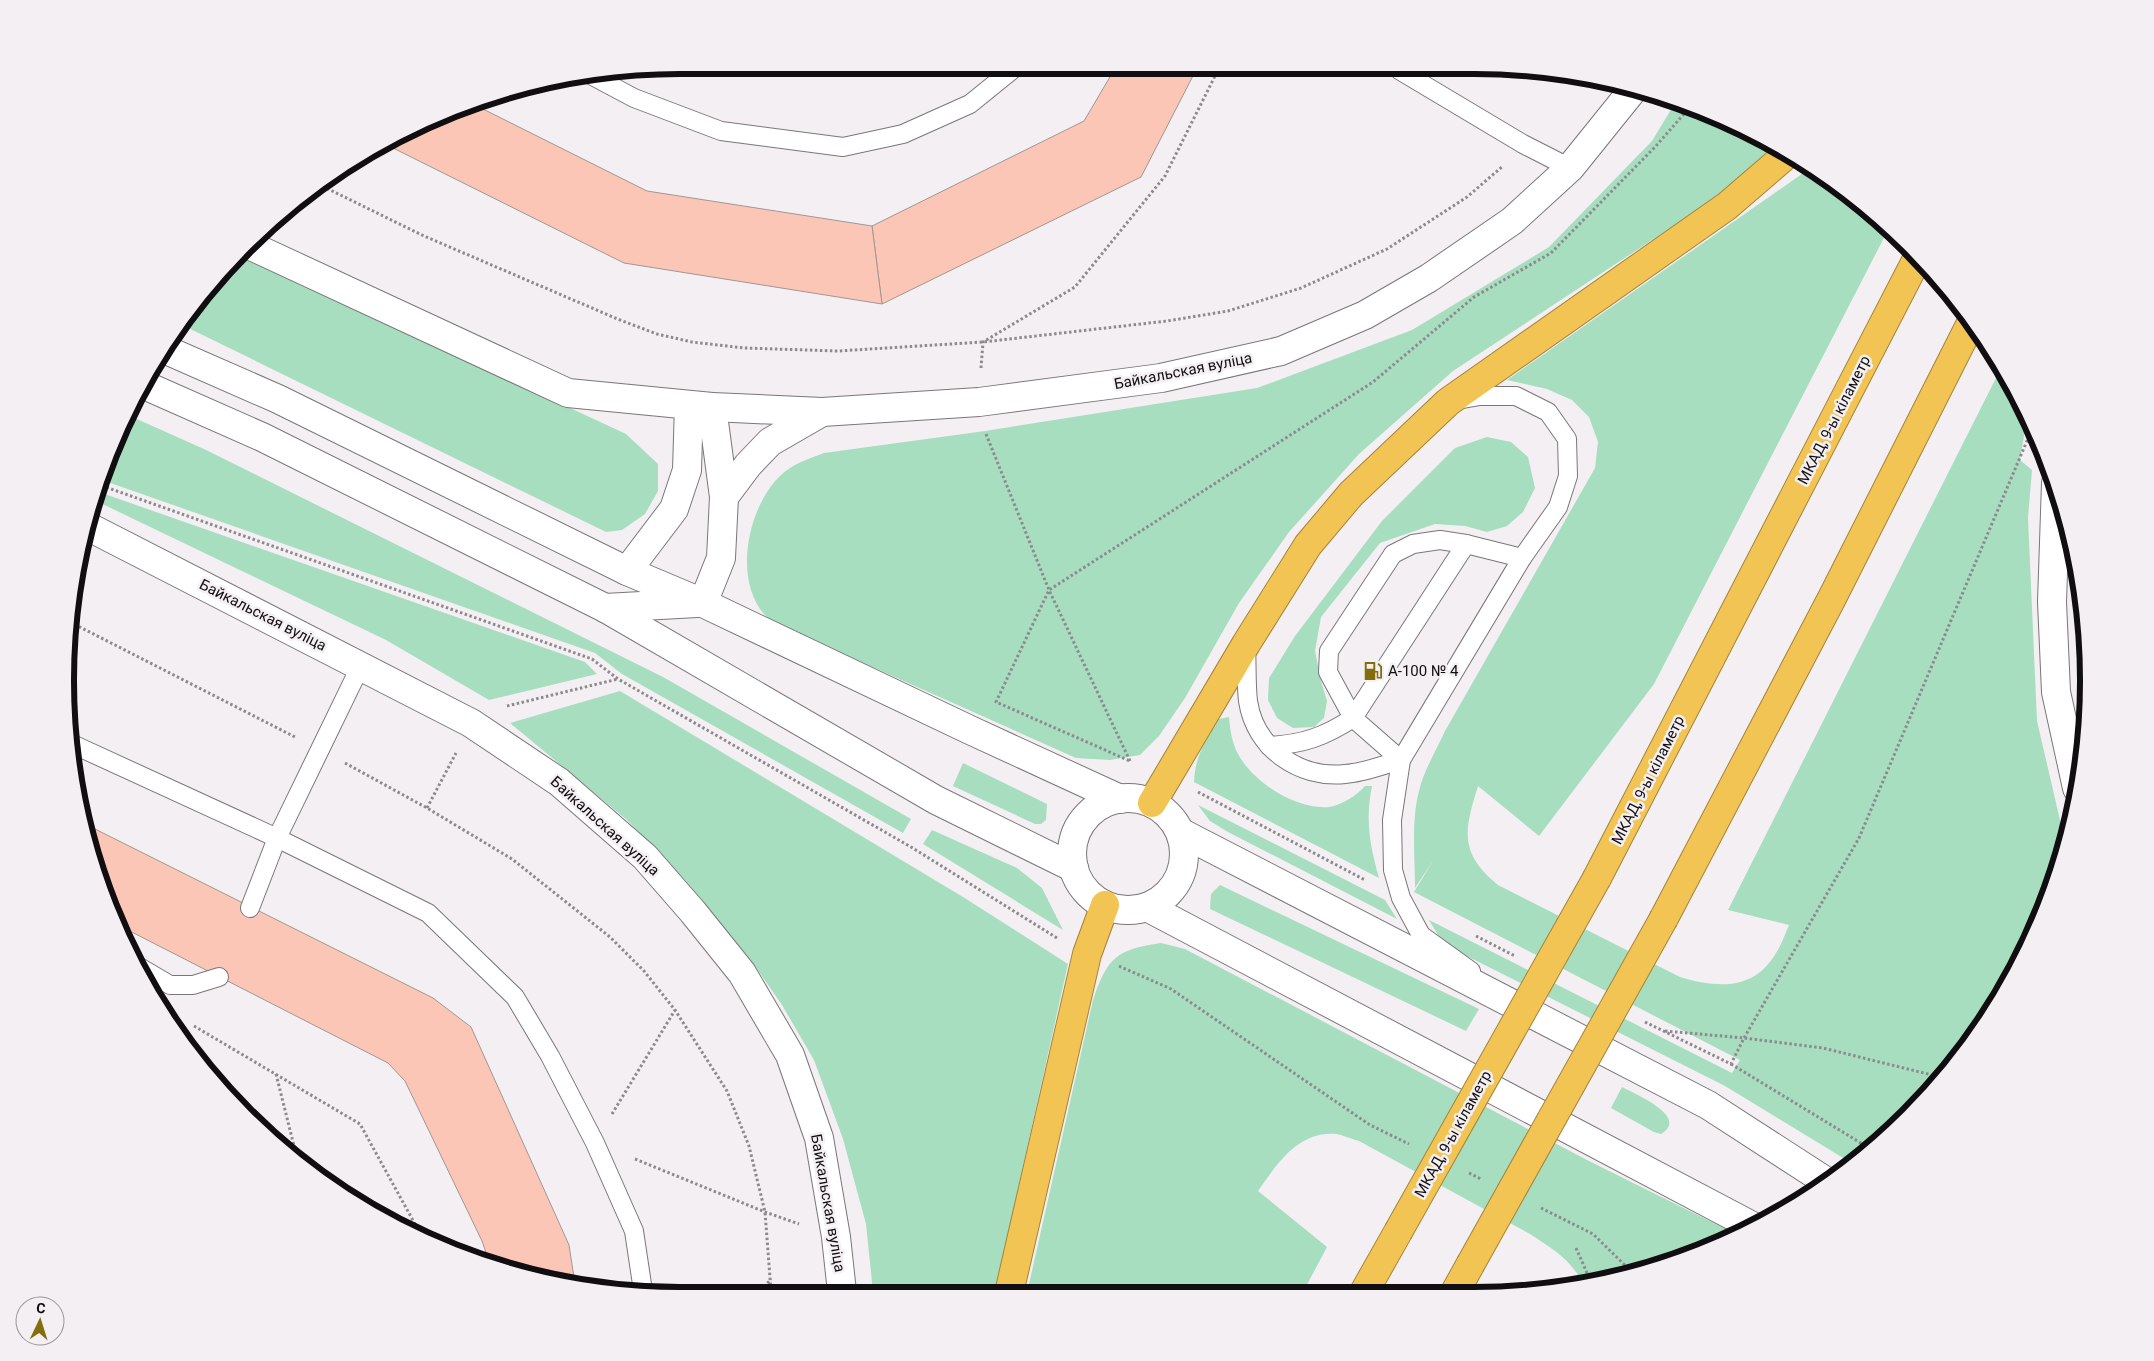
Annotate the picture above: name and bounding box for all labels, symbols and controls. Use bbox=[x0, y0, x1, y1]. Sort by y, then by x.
street label: Байкальская вуліца bbox=[1113, 349, 1253, 393]
street label: МКАД, 9-ы кіламетр bbox=[1794, 353, 1874, 487]
street label: Байкальская вуліца bbox=[197, 575, 329, 655]
fuel station icon: А-100 № 4 bbox=[1362, 660, 1384, 682]
place label: А-100 № 4 bbox=[1388, 662, 1459, 680]
street label: МКАД, 9-ы кіламетр bbox=[1608, 713, 1688, 847]
street label: Байкальская вуліца bbox=[547, 772, 663, 880]
street label: МКАД, 9-ы кіламетр bbox=[1411, 1068, 1495, 1200]
street label: Байкальская вуліца bbox=[807, 1132, 849, 1274]
north arrow bbox=[15, 1296, 65, 1346]
text: С bbox=[36, 1300, 46, 1316]

